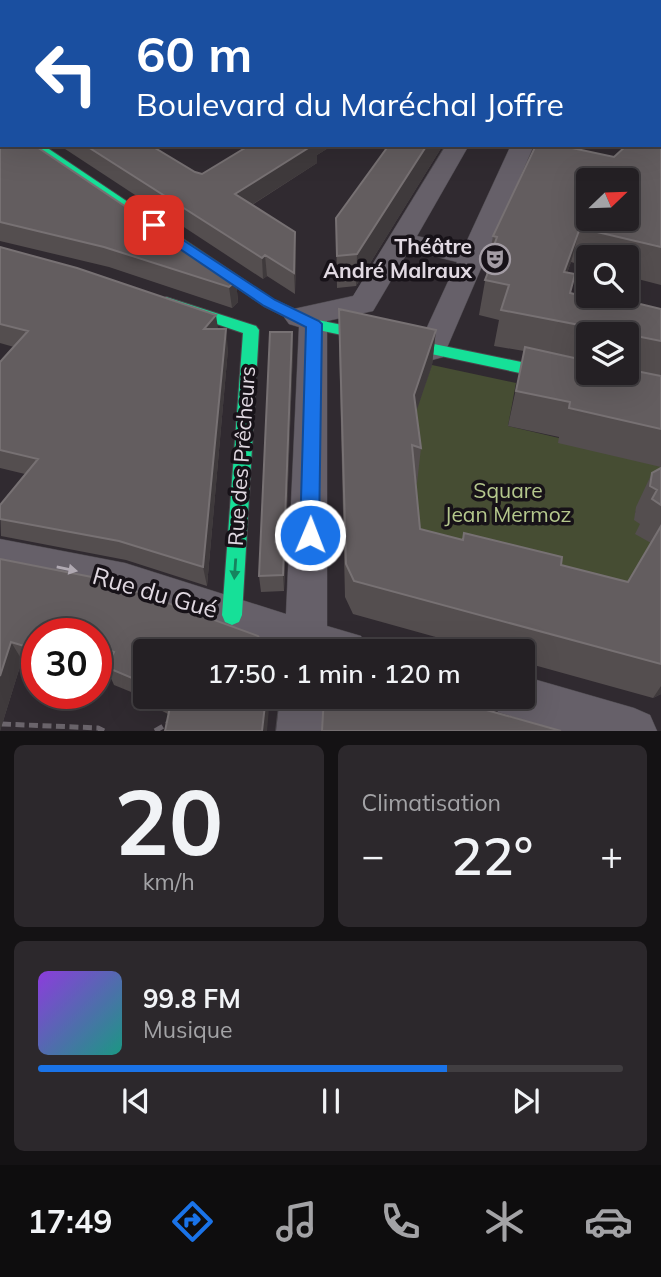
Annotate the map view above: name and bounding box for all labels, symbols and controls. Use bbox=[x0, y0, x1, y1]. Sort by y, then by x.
text: 60 m bbox=[136, 23, 252, 84]
icon: left bbox=[21, 28, 112, 119]
text: Boulevard du Maréchal Joffre bbox=[136, 84, 564, 124]
north arrow bbox=[576, 168, 639, 231]
map controls bbox=[576, 168, 639, 385]
pin bbox=[124, 195, 184, 255]
icon: arrive bbox=[135, 206, 173, 244]
place label: Théâtre André Malraux bbox=[323, 233, 472, 283]
theatre icon: Théâtre André Malraux bbox=[478, 242, 512, 276]
button: search bbox=[576, 245, 639, 308]
button: layers bbox=[576, 322, 639, 385]
street label: Rue des Prêcheurs bbox=[222, 365, 260, 547]
park label: Square Jean Mermoz bbox=[445, 477, 571, 527]
position arrow bbox=[273, 498, 347, 572]
one-way arrow bbox=[229, 558, 240, 580]
street label: Rue du Gué bbox=[89, 560, 221, 624]
one-way arrow bbox=[56, 564, 78, 575]
speed limit sign: 30 bbox=[21, 618, 112, 709]
text: 17:50 · 1 min · 120 m bbox=[207, 657, 461, 690]
text: 20 bbox=[114, 764, 223, 878]
text: Climatisation bbox=[362, 788, 501, 817]
text: 22° bbox=[451, 823, 533, 888]
text: − bbox=[362, 831, 384, 879]
text: + bbox=[600, 831, 623, 879]
text: km/h bbox=[143, 867, 195, 896]
text: 99.8 FM bbox=[143, 982, 241, 1015]
text: Musique bbox=[143, 1015, 232, 1044]
icon: previous bbox=[117, 1082, 155, 1120]
icon: pause bbox=[312, 1082, 350, 1120]
icon: next bbox=[507, 1082, 545, 1120]
icon: directions bbox=[168, 1197, 217, 1246]
icon: music bbox=[272, 1197, 321, 1246]
icon: phone bbox=[376, 1197, 425, 1246]
icon: climate bbox=[480, 1197, 529, 1246]
icon: car bbox=[584, 1197, 633, 1246]
text: 17:49 bbox=[28, 1201, 112, 1241]

